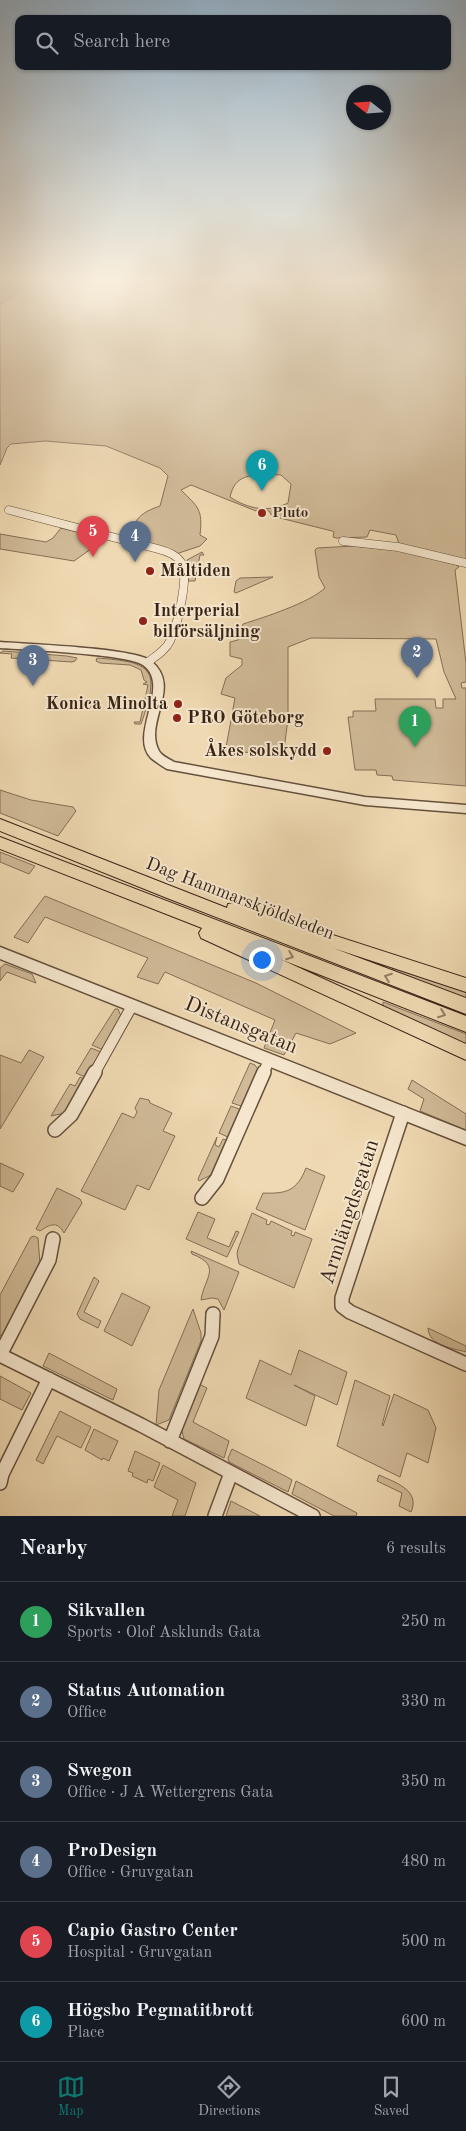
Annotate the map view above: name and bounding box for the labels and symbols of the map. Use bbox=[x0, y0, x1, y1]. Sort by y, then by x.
north arrow bbox=[346, 85, 391, 130]
pin: 6 bbox=[246, 450, 278, 491]
place label: Pluto bbox=[272, 506, 308, 521]
marker: Pluto bbox=[256, 507, 268, 519]
pin: 5 bbox=[77, 516, 109, 557]
pin: 4 bbox=[119, 521, 151, 562]
place label: Måltiden bbox=[160, 562, 231, 580]
marker: Måltiden bbox=[144, 565, 156, 577]
place label: Interperial bilförsäljning bbox=[153, 602, 260, 641]
marker: Interperial bilförsäljning bbox=[137, 615, 149, 627]
pin: 2 bbox=[401, 637, 433, 678]
pin: 3 bbox=[17, 645, 49, 686]
place label: Konica Minolta bbox=[45, 695, 168, 713]
marker: Konica Minolta bbox=[172, 698, 184, 710]
pin: 1 bbox=[399, 706, 431, 747]
place label: PRO Göteborg bbox=[187, 709, 304, 727]
marker: PRO Göteborg bbox=[171, 712, 183, 724]
place label: Åkes solskydd bbox=[204, 738, 317, 760]
marker: Åkes solskydd bbox=[321, 745, 333, 757]
street label: Dag Hammarskjöldsleden bbox=[143, 855, 337, 943]
your location bbox=[249, 947, 275, 973]
one-way arrow bbox=[285, 950, 294, 960]
one-way arrow bbox=[384, 973, 392, 983]
street label: Distansgatan bbox=[181, 994, 301, 1058]
one-way arrow bbox=[437, 1008, 446, 1019]
street label: Armlängdsgatan bbox=[317, 1137, 383, 1287]

